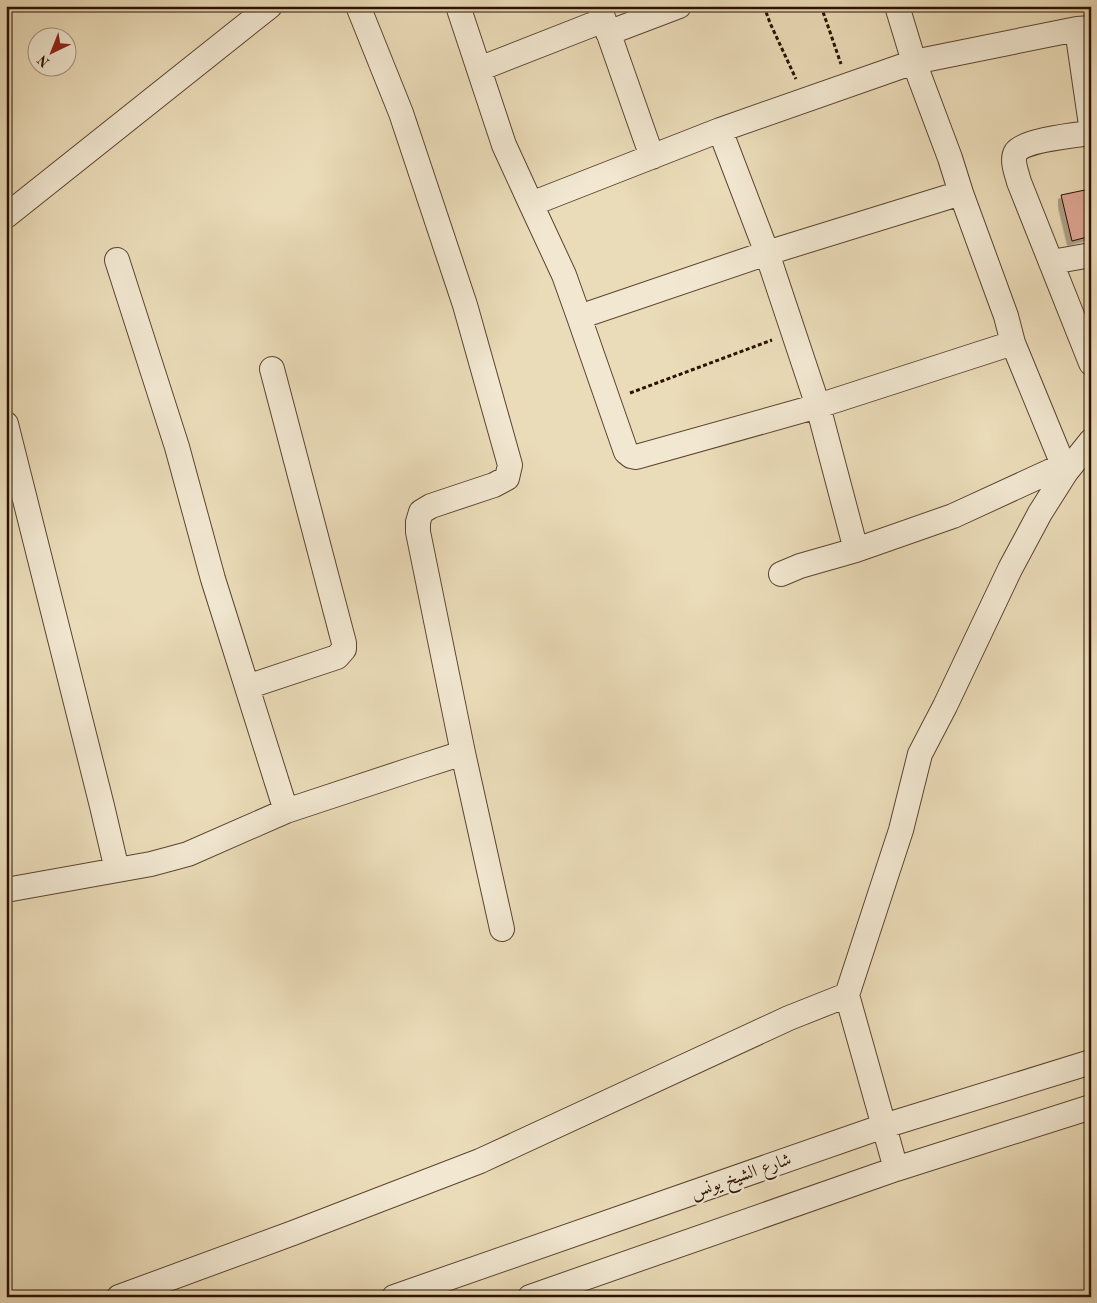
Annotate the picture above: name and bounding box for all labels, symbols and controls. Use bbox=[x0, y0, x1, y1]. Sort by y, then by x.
north arrow bbox=[28, 28, 78, 78]
text: N bbox=[35, 52, 53, 70]
street label: شارع الشيخ يونس bbox=[688, 1150, 796, 1207]

